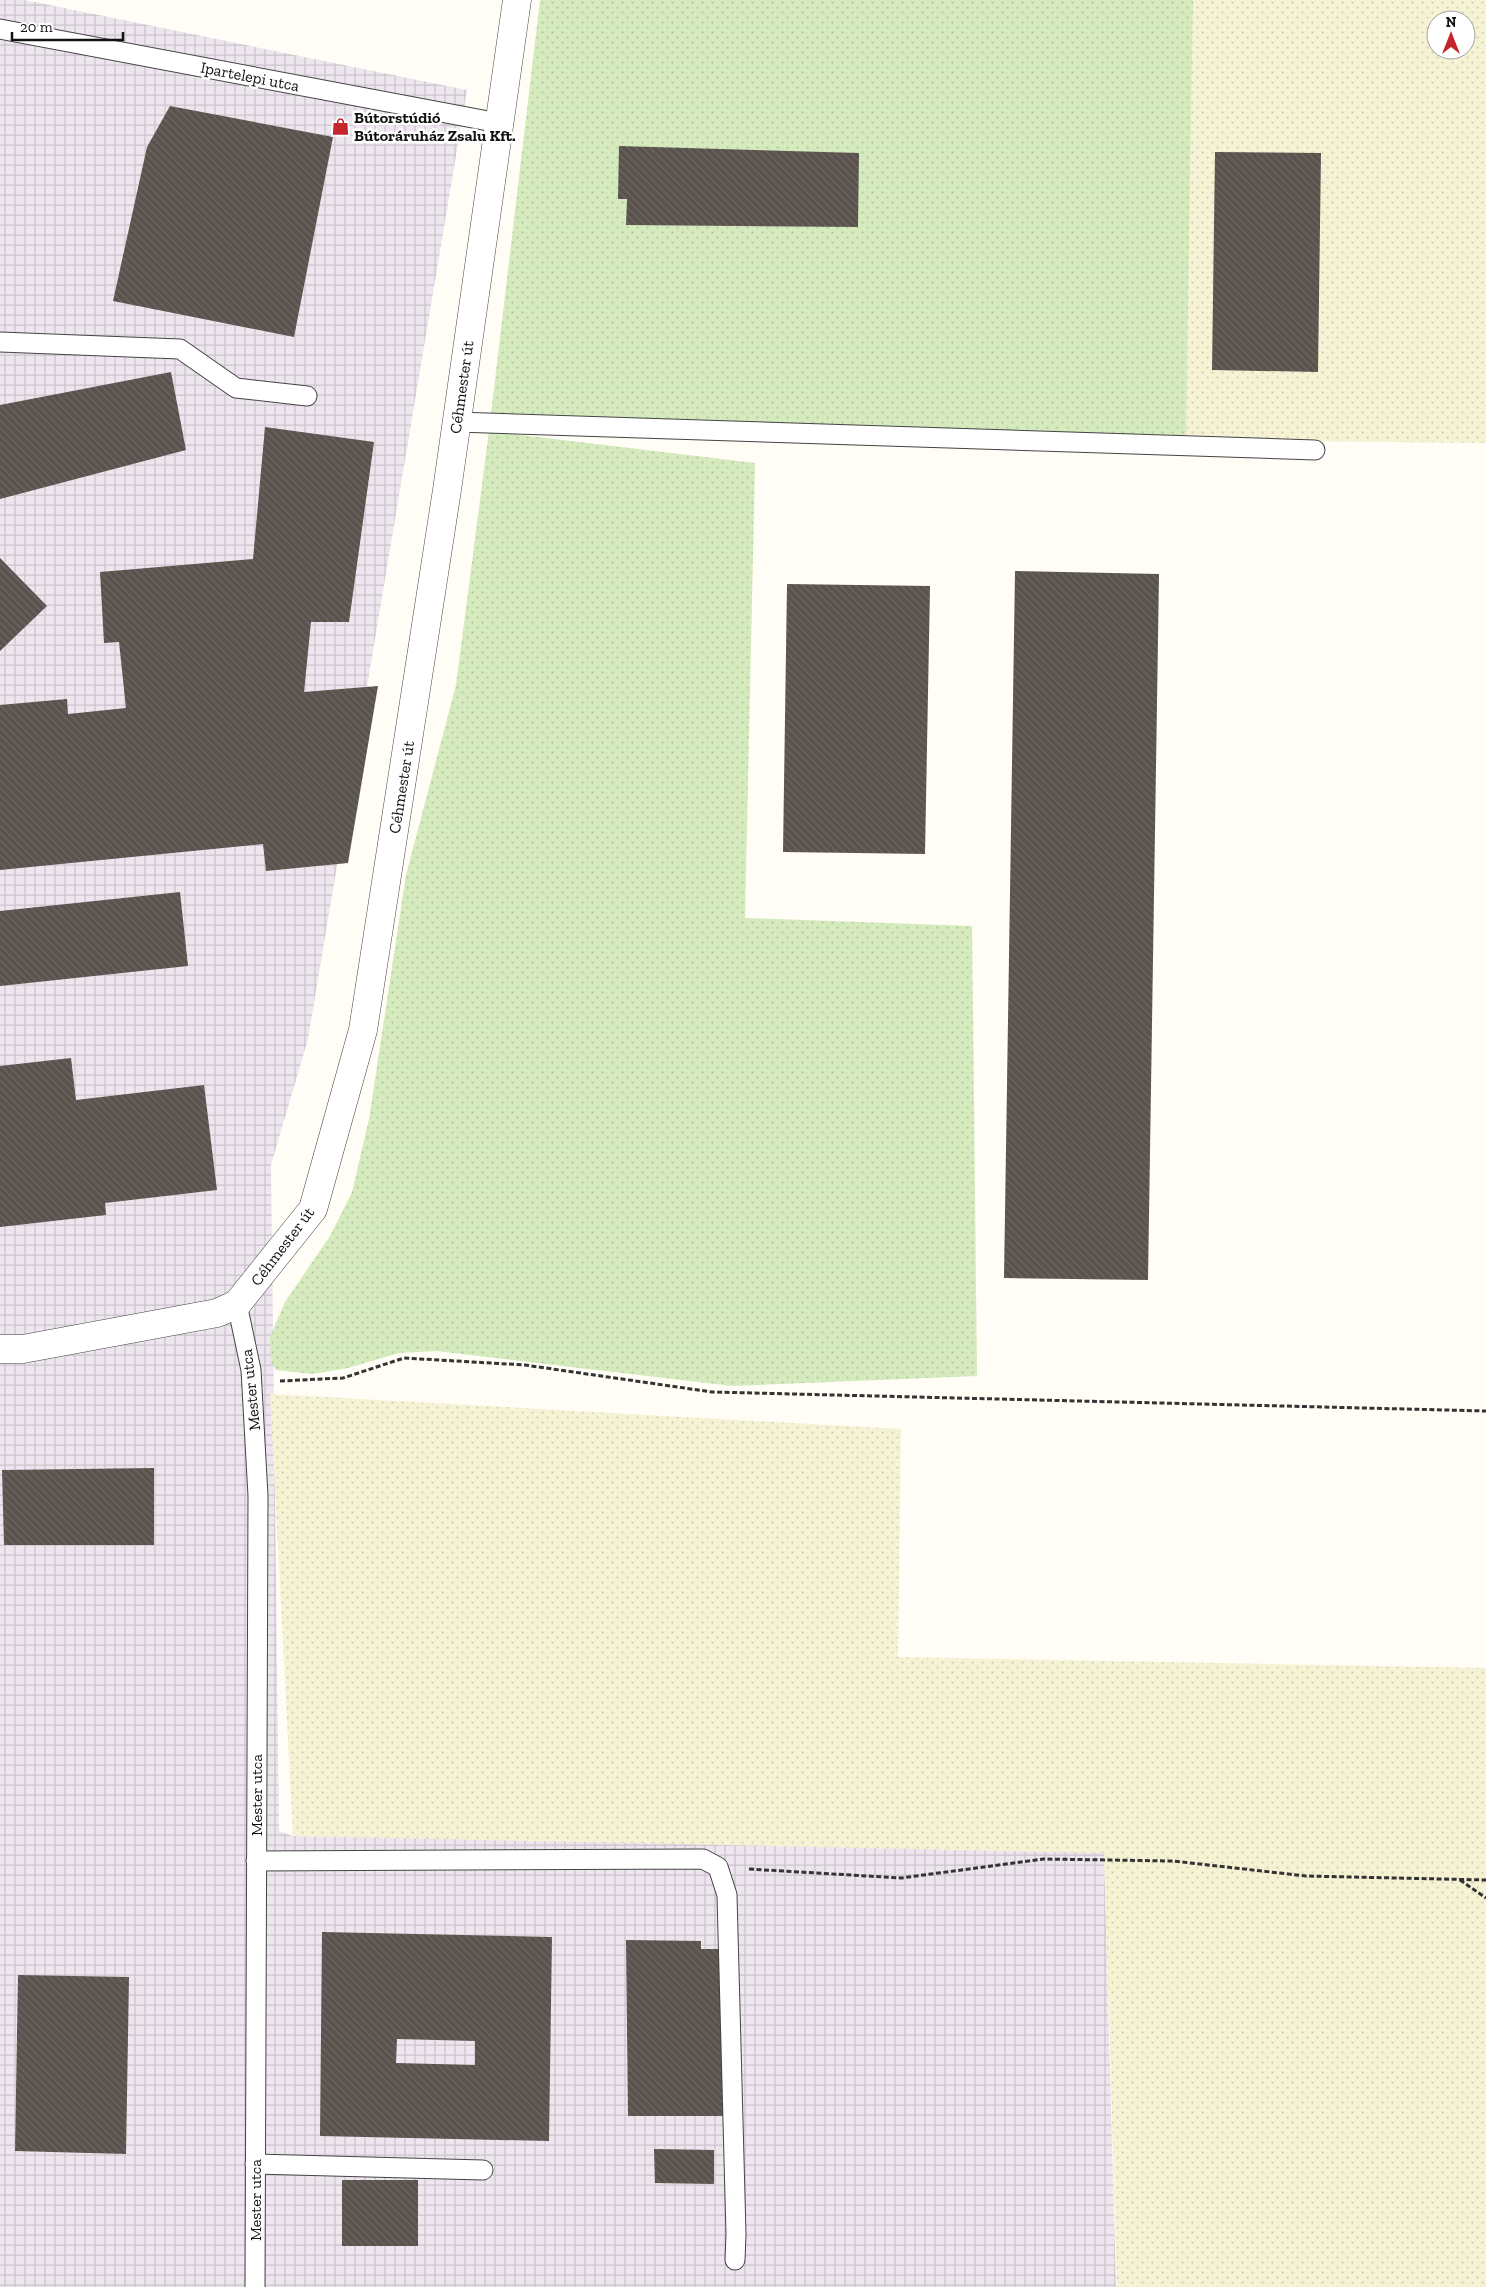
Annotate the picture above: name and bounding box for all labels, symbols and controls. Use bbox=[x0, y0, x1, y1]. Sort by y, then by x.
scale bar bbox=[12, 10, 124, 42]
north arrow bbox=[1426, 10, 1476, 60]
text: N bbox=[1446, 14, 1457, 31]
text: 20 m bbox=[20, 18, 53, 36]
street label: Ipartelepi utca bbox=[199, 58, 301, 95]
place label: Bútorstúdió Bútoráruház Zsalu Kft. bbox=[354, 108, 516, 145]
shop icon: Bútorstúdió Bútoráruház Zsalu Kft. bbox=[330, 116, 350, 136]
street label: Céhmester út bbox=[446, 339, 477, 435]
street label: Céhmester út bbox=[385, 739, 418, 835]
street label: Céhmester út bbox=[247, 1203, 318, 1289]
street label: Mester utca bbox=[237, 1348, 264, 1432]
street label: Mester utca bbox=[247, 1754, 266, 1836]
street label: Mester utca bbox=[246, 2159, 265, 2241]

